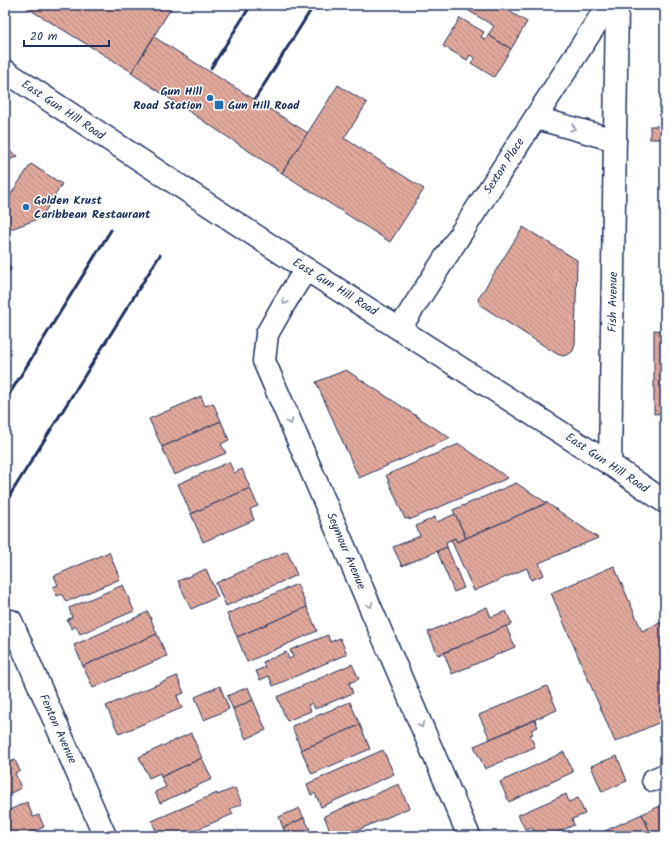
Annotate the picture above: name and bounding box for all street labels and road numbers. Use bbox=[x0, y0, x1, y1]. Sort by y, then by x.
street label: East Gun Hill Road bbox=[17, 75, 109, 146]
street label: Sexton Place bbox=[479, 133, 530, 198]
street label: East Gun Hill Road bbox=[289, 253, 382, 321]
street label: Fish Avenue bbox=[603, 271, 623, 333]
street label: East Gun Hill Road bbox=[561, 428, 653, 499]
street label: Seymour Avenue bbox=[321, 509, 371, 593]
street label: Fenton Avenue bbox=[34, 691, 82, 768]

